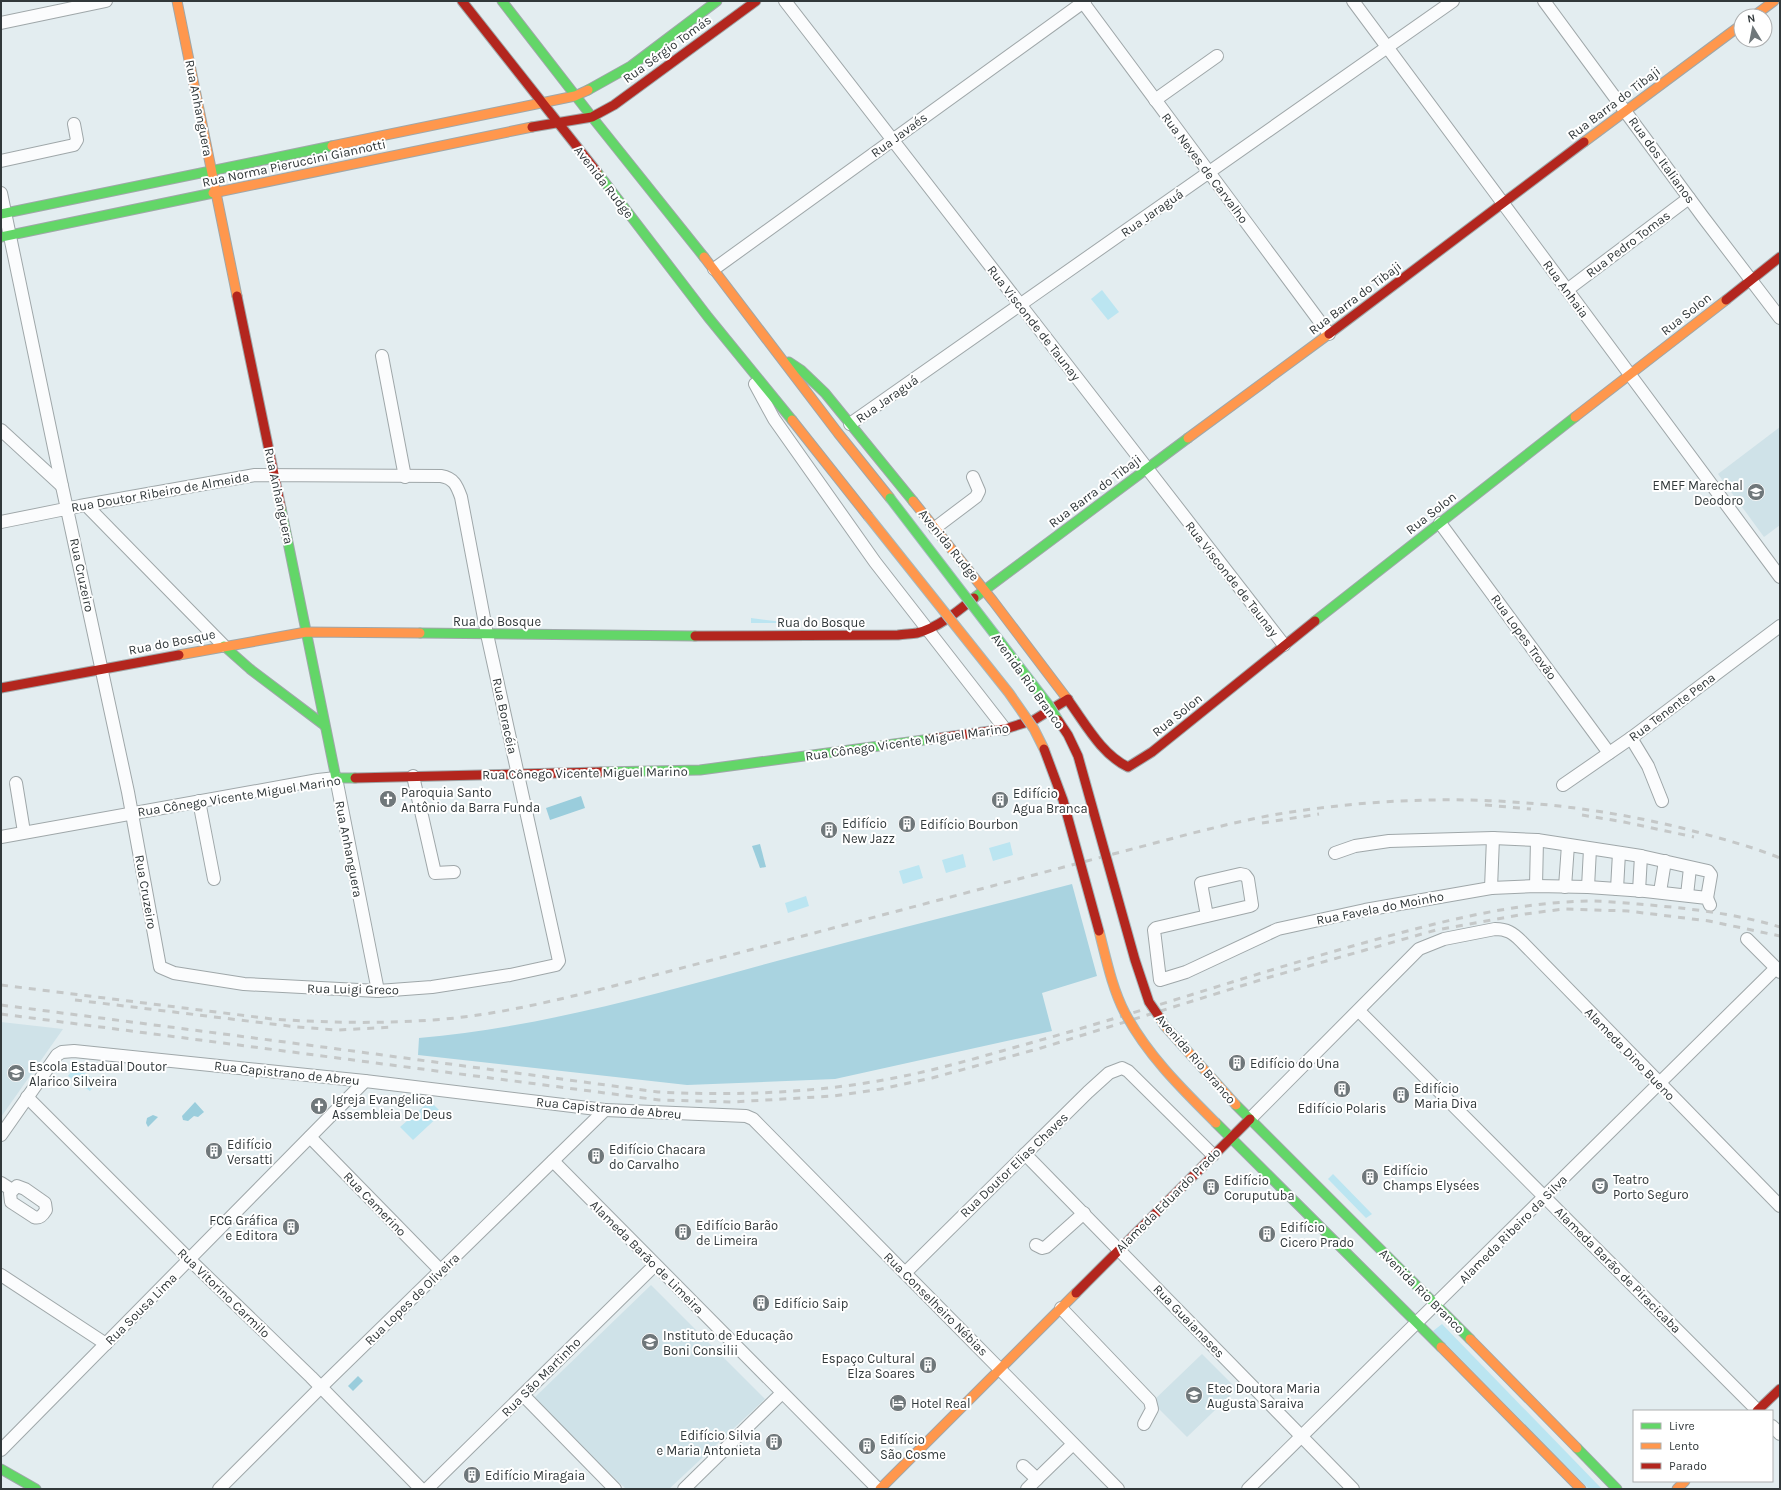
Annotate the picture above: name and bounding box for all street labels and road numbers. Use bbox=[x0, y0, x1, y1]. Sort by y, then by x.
street label: Rua Sérgio Tomás bbox=[620, 12, 714, 86]
street label: Rua Anhanguera bbox=[182, 58, 216, 158]
street label: Rua Barra do Tibaji bbox=[1565, 63, 1663, 143]
street label: Rua Javaés bbox=[868, 110, 930, 160]
street label: Rua Neves de Carvalho bbox=[1159, 110, 1251, 226]
street label: Rua dos Italianos bbox=[1626, 114, 1698, 206]
street label: Rua Norma Pieruccini Giannotti bbox=[201, 136, 387, 190]
street label: Avenida Rudge bbox=[571, 143, 637, 221]
street label: Rua Jaraguá bbox=[1118, 186, 1186, 240]
street label: Rua Pedro Tomas bbox=[1583, 207, 1673, 280]
street label: Rua Anhaia bbox=[1540, 257, 1592, 321]
street label: Rua Barra do Tibaji bbox=[1306, 258, 1404, 338]
street label: Rua Visconde de Taunay bbox=[984, 262, 1084, 384]
street label: Rua Solon bbox=[1658, 290, 1714, 338]
street label: Rua Jaraguá bbox=[853, 372, 921, 426]
street label: Rua Anhanguera bbox=[261, 447, 297, 545]
street label: Rua Barra do Tibaji bbox=[1046, 451, 1144, 531]
street label: Rua Doutor Ribeiro de Almeida bbox=[70, 469, 250, 515]
street label: Rua Solon bbox=[1403, 489, 1459, 537]
street label: Avenida Rudge bbox=[916, 506, 983, 584]
street label: Rua Visconde de Taunay bbox=[1182, 518, 1282, 640]
street label: Rua Cruzeiro bbox=[67, 537, 97, 613]
street label: Rua Lopes Trovão bbox=[1488, 591, 1560, 683]
street label: Rua do Bosque bbox=[453, 614, 541, 630]
street label: Rua do Bosque bbox=[777, 615, 865, 631]
street label: Rua do Bosque bbox=[127, 626, 217, 659]
street label: Avenida Rio Branco bbox=[989, 631, 1067, 731]
street label: Rua Tenente Pena bbox=[1626, 670, 1718, 744]
street label: Rua Boracéia bbox=[490, 677, 520, 755]
street label: Rua Solon bbox=[1149, 690, 1205, 740]
street label: Rua Cônego Vicente Miguel Marino bbox=[804, 720, 1010, 764]
street label: Rua Cônego Vicente Miguel Marino bbox=[482, 764, 688, 782]
street label: Rua Cônego Vicente Miguel Marino bbox=[136, 773, 342, 819]
street label: Rua Anhanguera bbox=[332, 799, 366, 899]
street label: Rua Cruzeiro bbox=[132, 854, 160, 930]
street label: Rua Favela do Moinho bbox=[1315, 888, 1445, 928]
street label: Rua Luigi Greco bbox=[307, 981, 399, 997]
street label: Alameda Dino Bueno bbox=[1582, 1005, 1678, 1103]
street label: Avenida Rio Branco bbox=[1153, 1011, 1239, 1107]
street label: Rua Capistrano de Abreu bbox=[214, 1058, 360, 1088]
street label: Rua Capistrano de Abreu bbox=[536, 1094, 682, 1122]
street label: Rua Doutor Elias Chaves bbox=[957, 1109, 1071, 1221]
street label: Alameda Eduardo Prado bbox=[1113, 1145, 1223, 1255]
street label: Rua Camerino bbox=[341, 1169, 409, 1239]
street label: Alameda Ribeiro da Silva bbox=[1456, 1172, 1570, 1286]
street label: Alameda Barão de Limeira bbox=[587, 1197, 707, 1317]
street label: Alameda Barão de Piracicaba bbox=[1552, 1204, 1684, 1336]
street label: Rua Vitorino Carmilo bbox=[175, 1245, 273, 1341]
street label: Avenida Rio Branco bbox=[1377, 1246, 1467, 1336]
street label: Rua Conselheiro Nébias bbox=[881, 1249, 991, 1359]
street label: Rua Lopes de Oliveira bbox=[362, 1250, 462, 1348]
street label: Rua Sousa Lima bbox=[102, 1270, 180, 1348]
street label: Rua Guaianases bbox=[1150, 1281, 1228, 1361]
street label: Rua São Martinho bbox=[498, 1334, 584, 1420]

